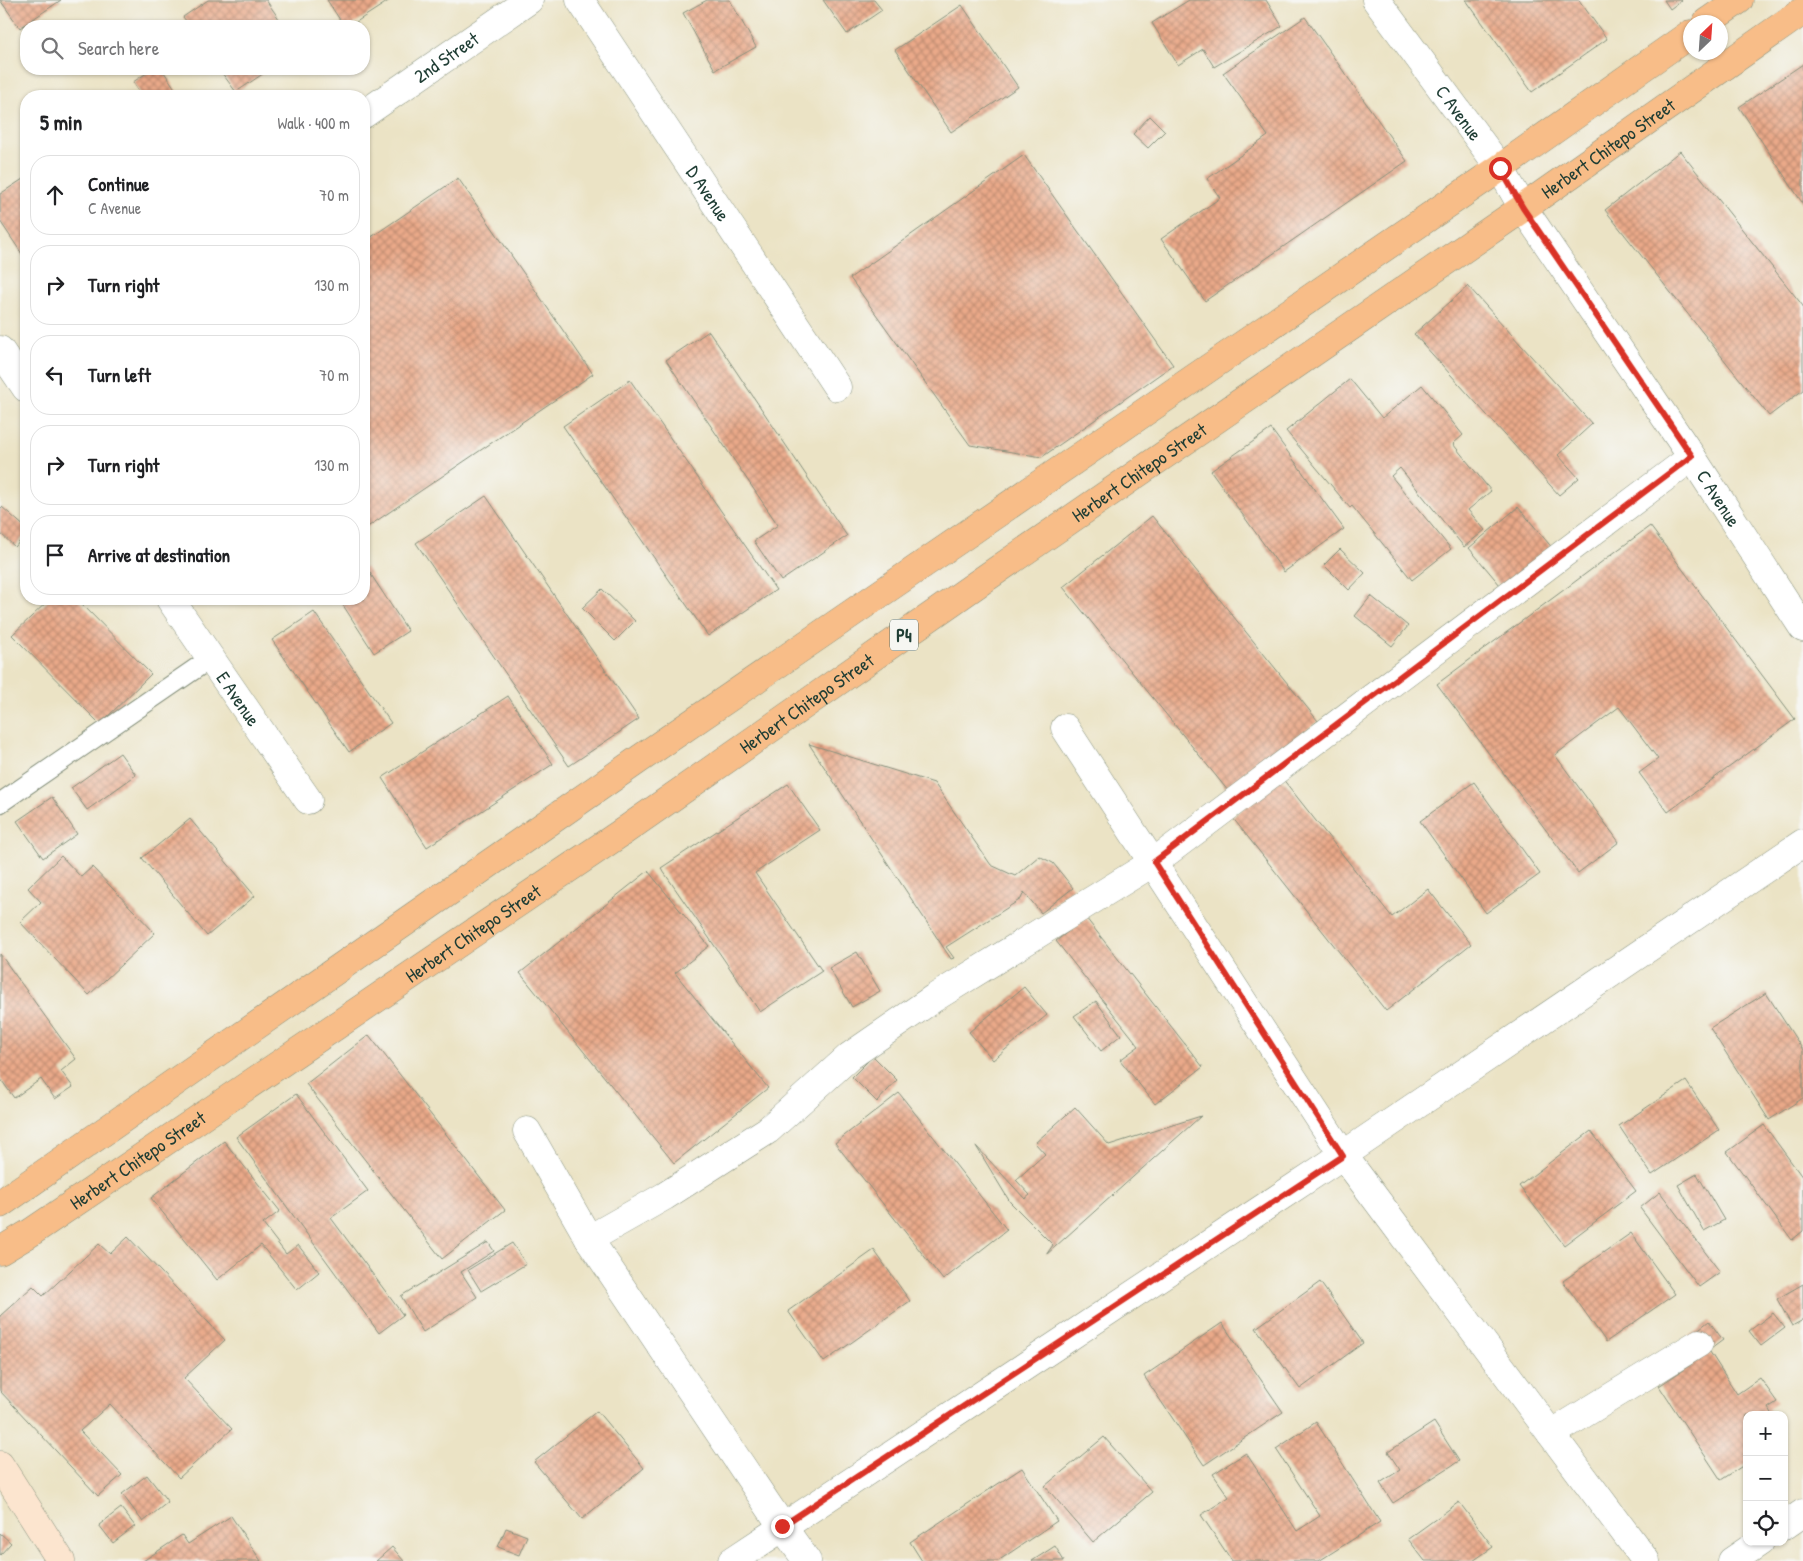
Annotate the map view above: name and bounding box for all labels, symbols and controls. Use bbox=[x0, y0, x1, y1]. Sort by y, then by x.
north arrow bbox=[1683, 15, 1728, 60]
search box bbox=[20, 20, 370, 75]
street label: 2nd Street bbox=[409, 25, 484, 89]
icon: search bbox=[38, 34, 66, 62]
text: Search here bbox=[78, 35, 159, 61]
street label: C Avenue bbox=[1430, 80, 1489, 146]
street label: Herbert Chitepo Street bbox=[1536, 92, 1681, 204]
text: 5 min bbox=[40, 108, 82, 137]
text: Walk · 400 m bbox=[278, 112, 350, 134]
route start bbox=[1489, 157, 1512, 180]
street label: D Avenue bbox=[680, 160, 736, 226]
text: Continue bbox=[88, 171, 149, 197]
icon: ahead bbox=[41, 181, 69, 209]
text: 70 m bbox=[319, 184, 349, 206]
text: C Avenue bbox=[88, 197, 141, 219]
icon: right bbox=[41, 271, 69, 299]
text: Turn right bbox=[88, 272, 159, 298]
text: 130 m bbox=[314, 274, 349, 296]
icon: left bbox=[41, 361, 69, 389]
text: Turn left bbox=[88, 362, 151, 388]
text: 70 m bbox=[319, 364, 349, 386]
street label: Herbert Chitepo Street bbox=[1066, 416, 1212, 528]
icon: right bbox=[41, 451, 69, 479]
text: Turn right bbox=[88, 452, 159, 478]
text: 130 m bbox=[314, 454, 349, 476]
street label: C Avenue bbox=[1691, 465, 1747, 532]
icon: arrive bbox=[41, 541, 69, 569]
text: Arrive at destination bbox=[88, 542, 230, 568]
road number: P4 bbox=[890, 620, 918, 650]
street label: Herbert Chitepo Street bbox=[734, 647, 879, 759]
street label: E Avenue bbox=[211, 666, 267, 732]
street label: Herbert Chitepo Street bbox=[400, 878, 546, 988]
street label: Herbert Chitepo Street bbox=[65, 1105, 211, 1215]
map controls bbox=[1743, 1411, 1788, 1546]
button: + bbox=[1743, 1411, 1788, 1456]
button: − bbox=[1743, 1456, 1788, 1501]
button: locate bbox=[1743, 1501, 1788, 1546]
route end bbox=[771, 1515, 794, 1538]

